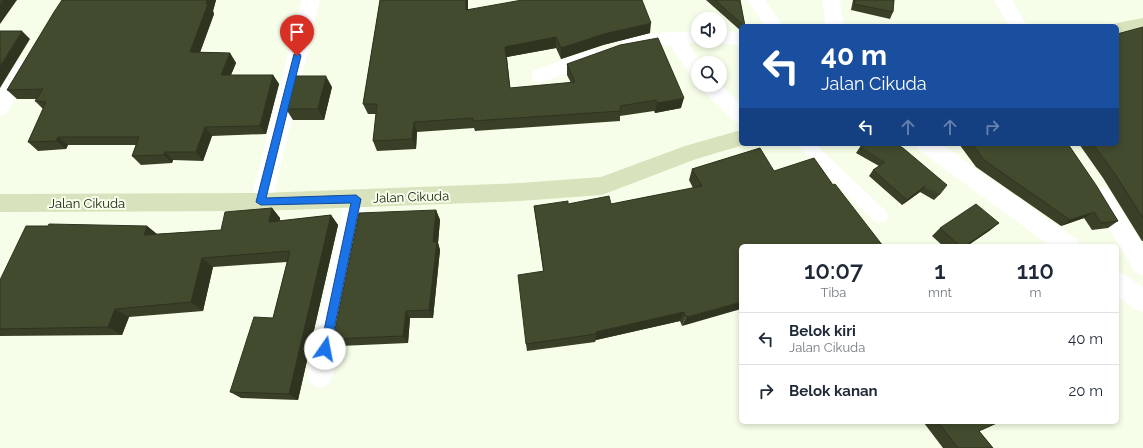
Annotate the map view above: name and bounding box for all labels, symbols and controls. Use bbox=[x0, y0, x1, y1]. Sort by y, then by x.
map controls bbox=[691, 12, 727, 92]
button: sound bbox=[691, 12, 727, 48]
pin bbox=[280, 15, 314, 56]
icon: arrive bbox=[286, 21, 308, 43]
text: 40 m bbox=[821, 39, 887, 72]
icon: left bbox=[755, 40, 807, 92]
button: search bbox=[691, 56, 727, 92]
text: Jalan Cikuda bbox=[821, 73, 927, 94]
icon: left bbox=[855, 116, 877, 138]
icon: ahead bbox=[897, 116, 919, 138]
icon: ahead bbox=[939, 116, 961, 138]
icon: right bbox=[981, 116, 1003, 138]
street label: Jalan Cikuda bbox=[373, 188, 449, 206]
street label: Jalan Cikuda bbox=[49, 196, 125, 211]
text: 10:07 bbox=[804, 256, 863, 285]
text: 1 bbox=[934, 256, 946, 285]
text: 110 bbox=[1017, 256, 1054, 285]
text: Tiba bbox=[821, 285, 846, 300]
text: mnt bbox=[928, 285, 952, 300]
text: m bbox=[1029, 285, 1041, 300]
text: Belok kiri bbox=[789, 322, 856, 340]
position arrow bbox=[304, 328, 346, 370]
icon: left bbox=[755, 328, 777, 350]
text: 40 m bbox=[1068, 330, 1103, 348]
text: Jalan Cikuda bbox=[789, 340, 865, 355]
icon: right bbox=[755, 380, 777, 402]
text: Belok kanan bbox=[789, 382, 878, 400]
text: 20 m bbox=[1068, 382, 1103, 400]

